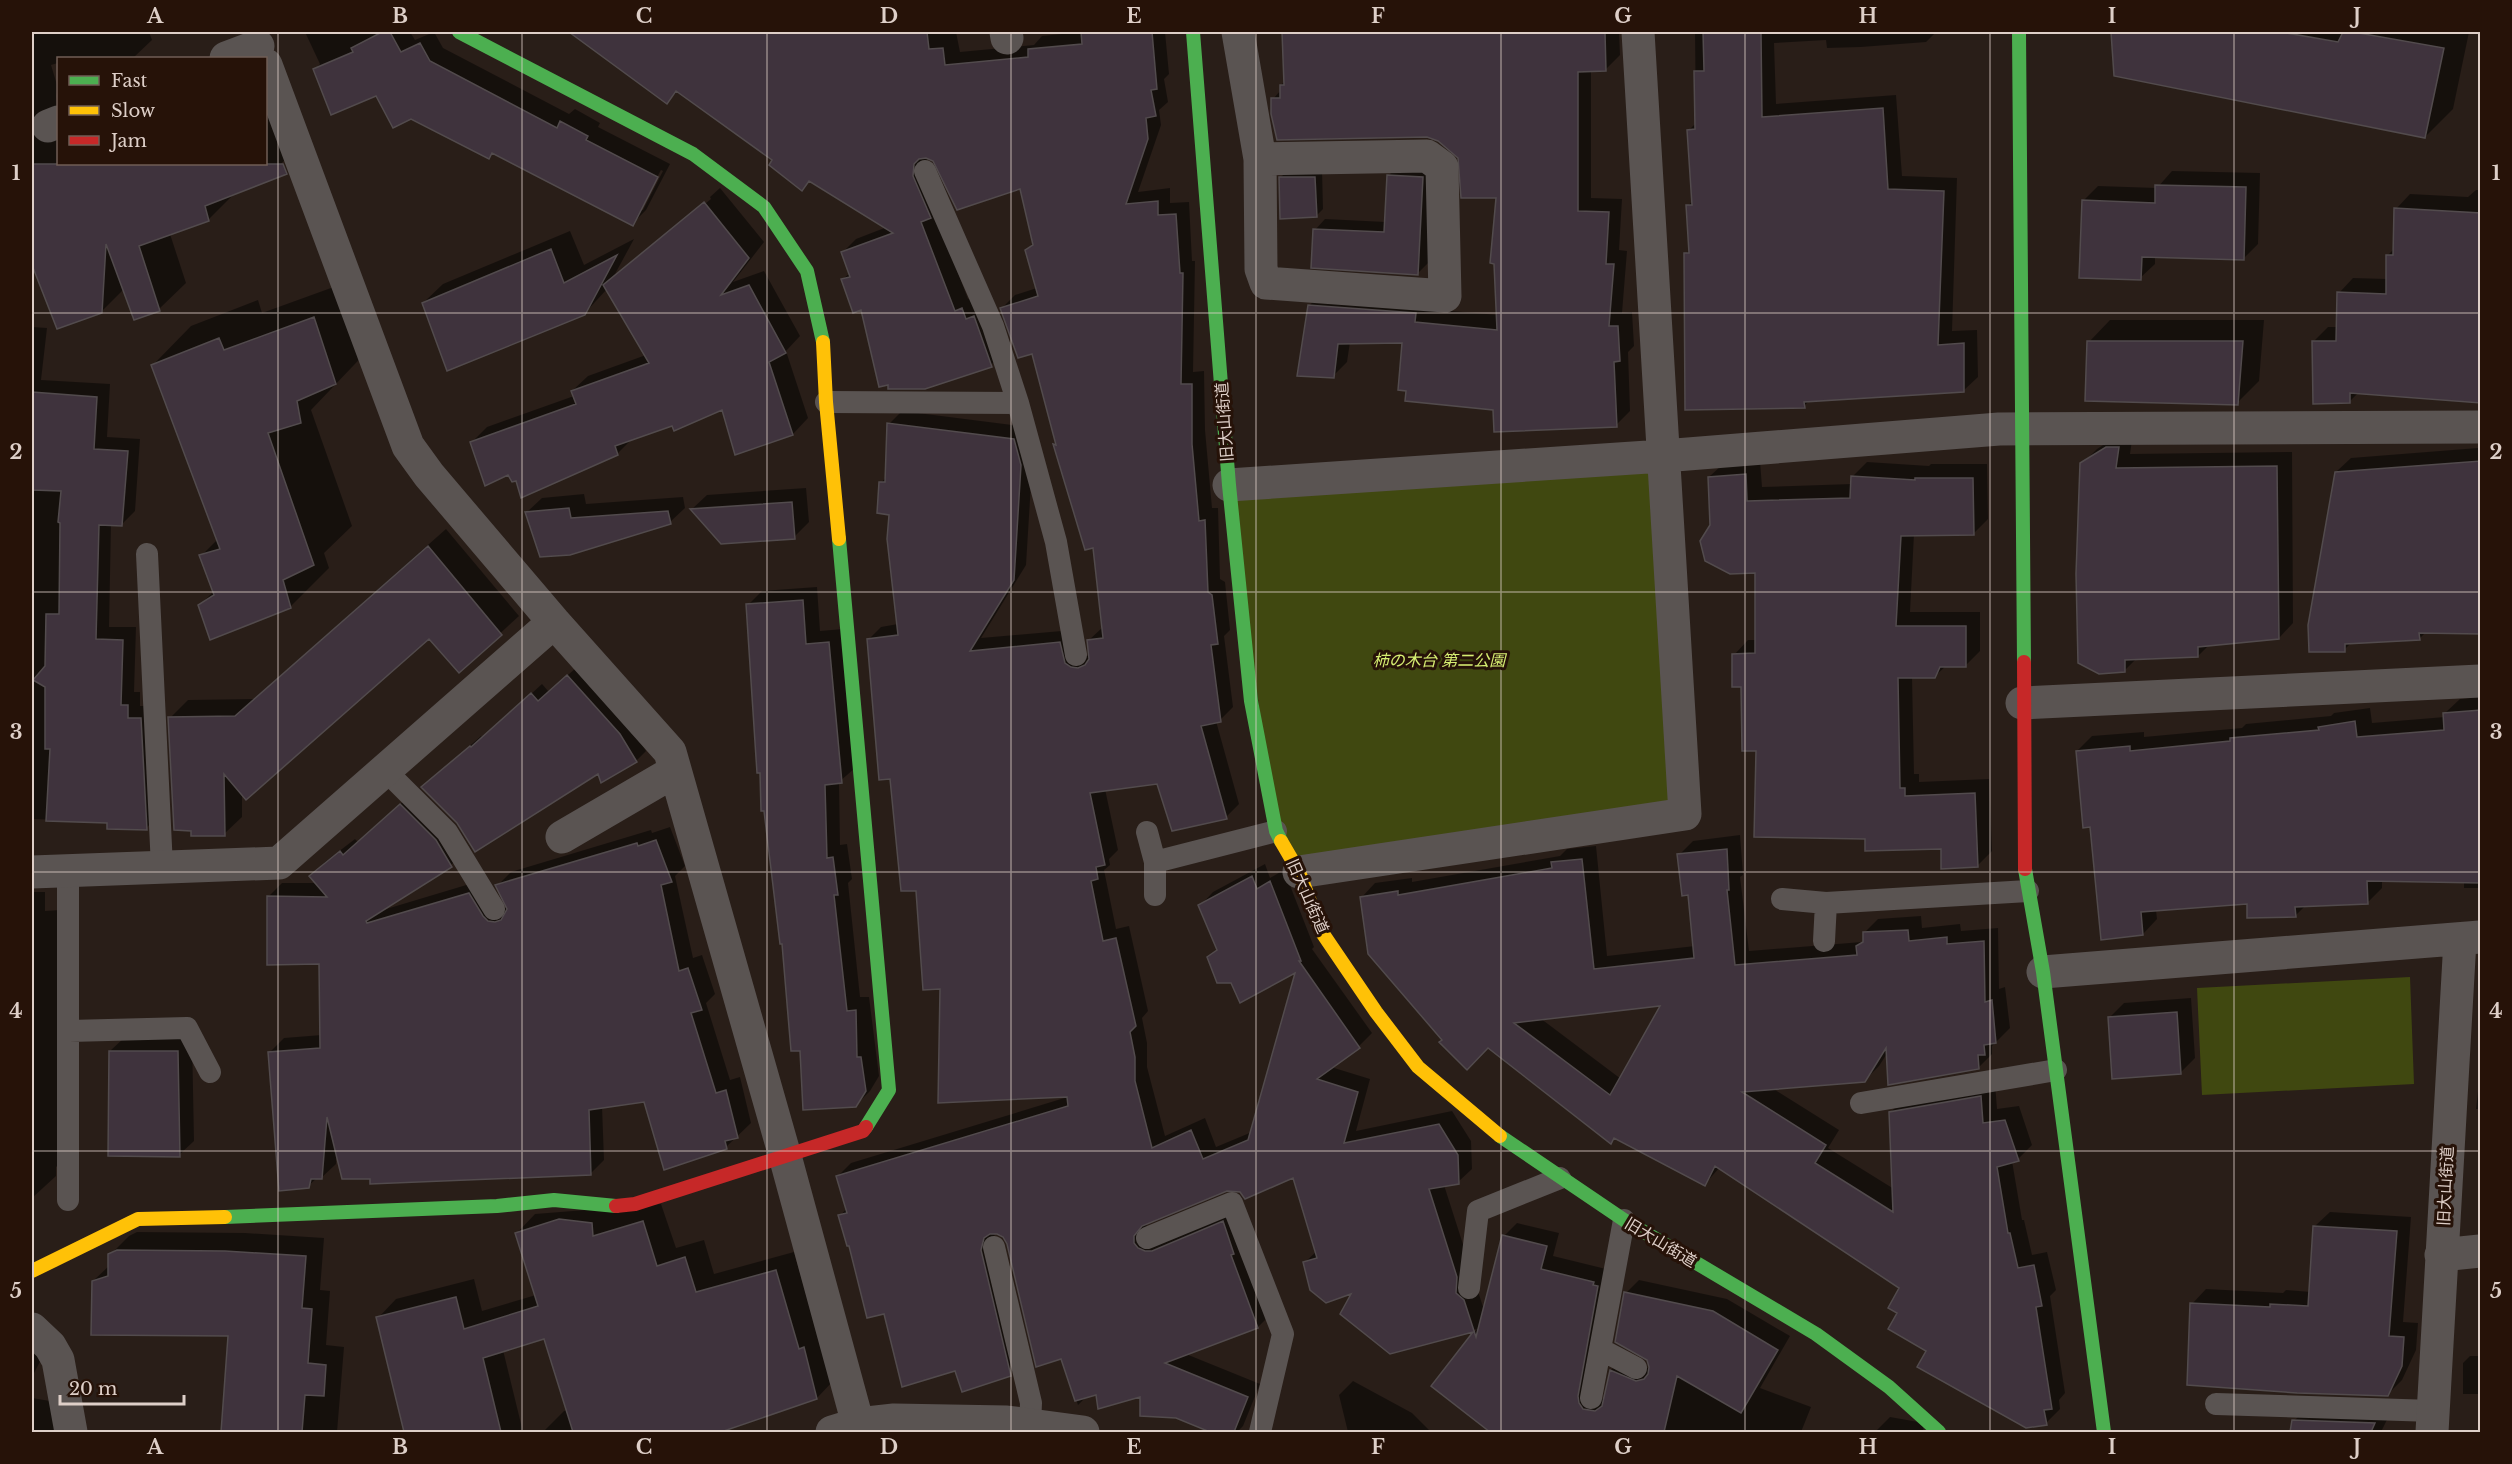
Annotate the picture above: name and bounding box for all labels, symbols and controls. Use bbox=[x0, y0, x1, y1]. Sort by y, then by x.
text: A bbox=[146, 4, 164, 28]
text: B bbox=[392, 4, 408, 28]
text: C bbox=[636, 4, 652, 28]
text: D bbox=[880, 4, 898, 28]
text: E bbox=[1126, 4, 1142, 28]
text: F bbox=[1371, 4, 1385, 28]
text: G bbox=[1614, 4, 1632, 28]
text: H bbox=[1859, 4, 1878, 28]
text: I bbox=[2108, 4, 2116, 28]
text: J bbox=[2349, 4, 2361, 28]
legend bbox=[57, 57, 267, 165]
text: Fast bbox=[111, 70, 148, 92]
text: Slow bbox=[111, 100, 156, 122]
text: Jam bbox=[109, 130, 147, 152]
text: 1 bbox=[12, 161, 21, 185]
text: 1 bbox=[2492, 161, 2501, 185]
street label: 旧大山街道 bbox=[1211, 381, 1237, 463]
text: 2 bbox=[9, 440, 23, 464]
text: 2 bbox=[2489, 440, 2503, 464]
park label: 柿の木台 第二公園 bbox=[1373, 650, 1507, 670]
text: 3 bbox=[10, 720, 22, 744]
text: 3 bbox=[2490, 720, 2502, 744]
street label: 旧大山街道 bbox=[1283, 855, 1333, 937]
text: 4 bbox=[9, 999, 23, 1023]
text: 4 bbox=[2489, 999, 2503, 1023]
street label: 旧大山街道 bbox=[2433, 1146, 2457, 1226]
street label: 旧大山街道 bbox=[1622, 1213, 1700, 1271]
text: 5 bbox=[10, 1279, 22, 1303]
text: 5 bbox=[2490, 1279, 2502, 1303]
scale bar bbox=[60, 1368, 184, 1406]
text: 20 m bbox=[69, 1378, 117, 1400]
text: A bbox=[146, 1435, 164, 1459]
text: B bbox=[392, 1435, 408, 1459]
text: C bbox=[636, 1435, 652, 1459]
text: D bbox=[880, 1435, 898, 1459]
text: E bbox=[1126, 1435, 1142, 1459]
text: F bbox=[1371, 1435, 1385, 1459]
text: G bbox=[1614, 1435, 1632, 1459]
text: H bbox=[1859, 1435, 1878, 1459]
text: I bbox=[2108, 1435, 2116, 1459]
text: J bbox=[2349, 1435, 2361, 1459]

